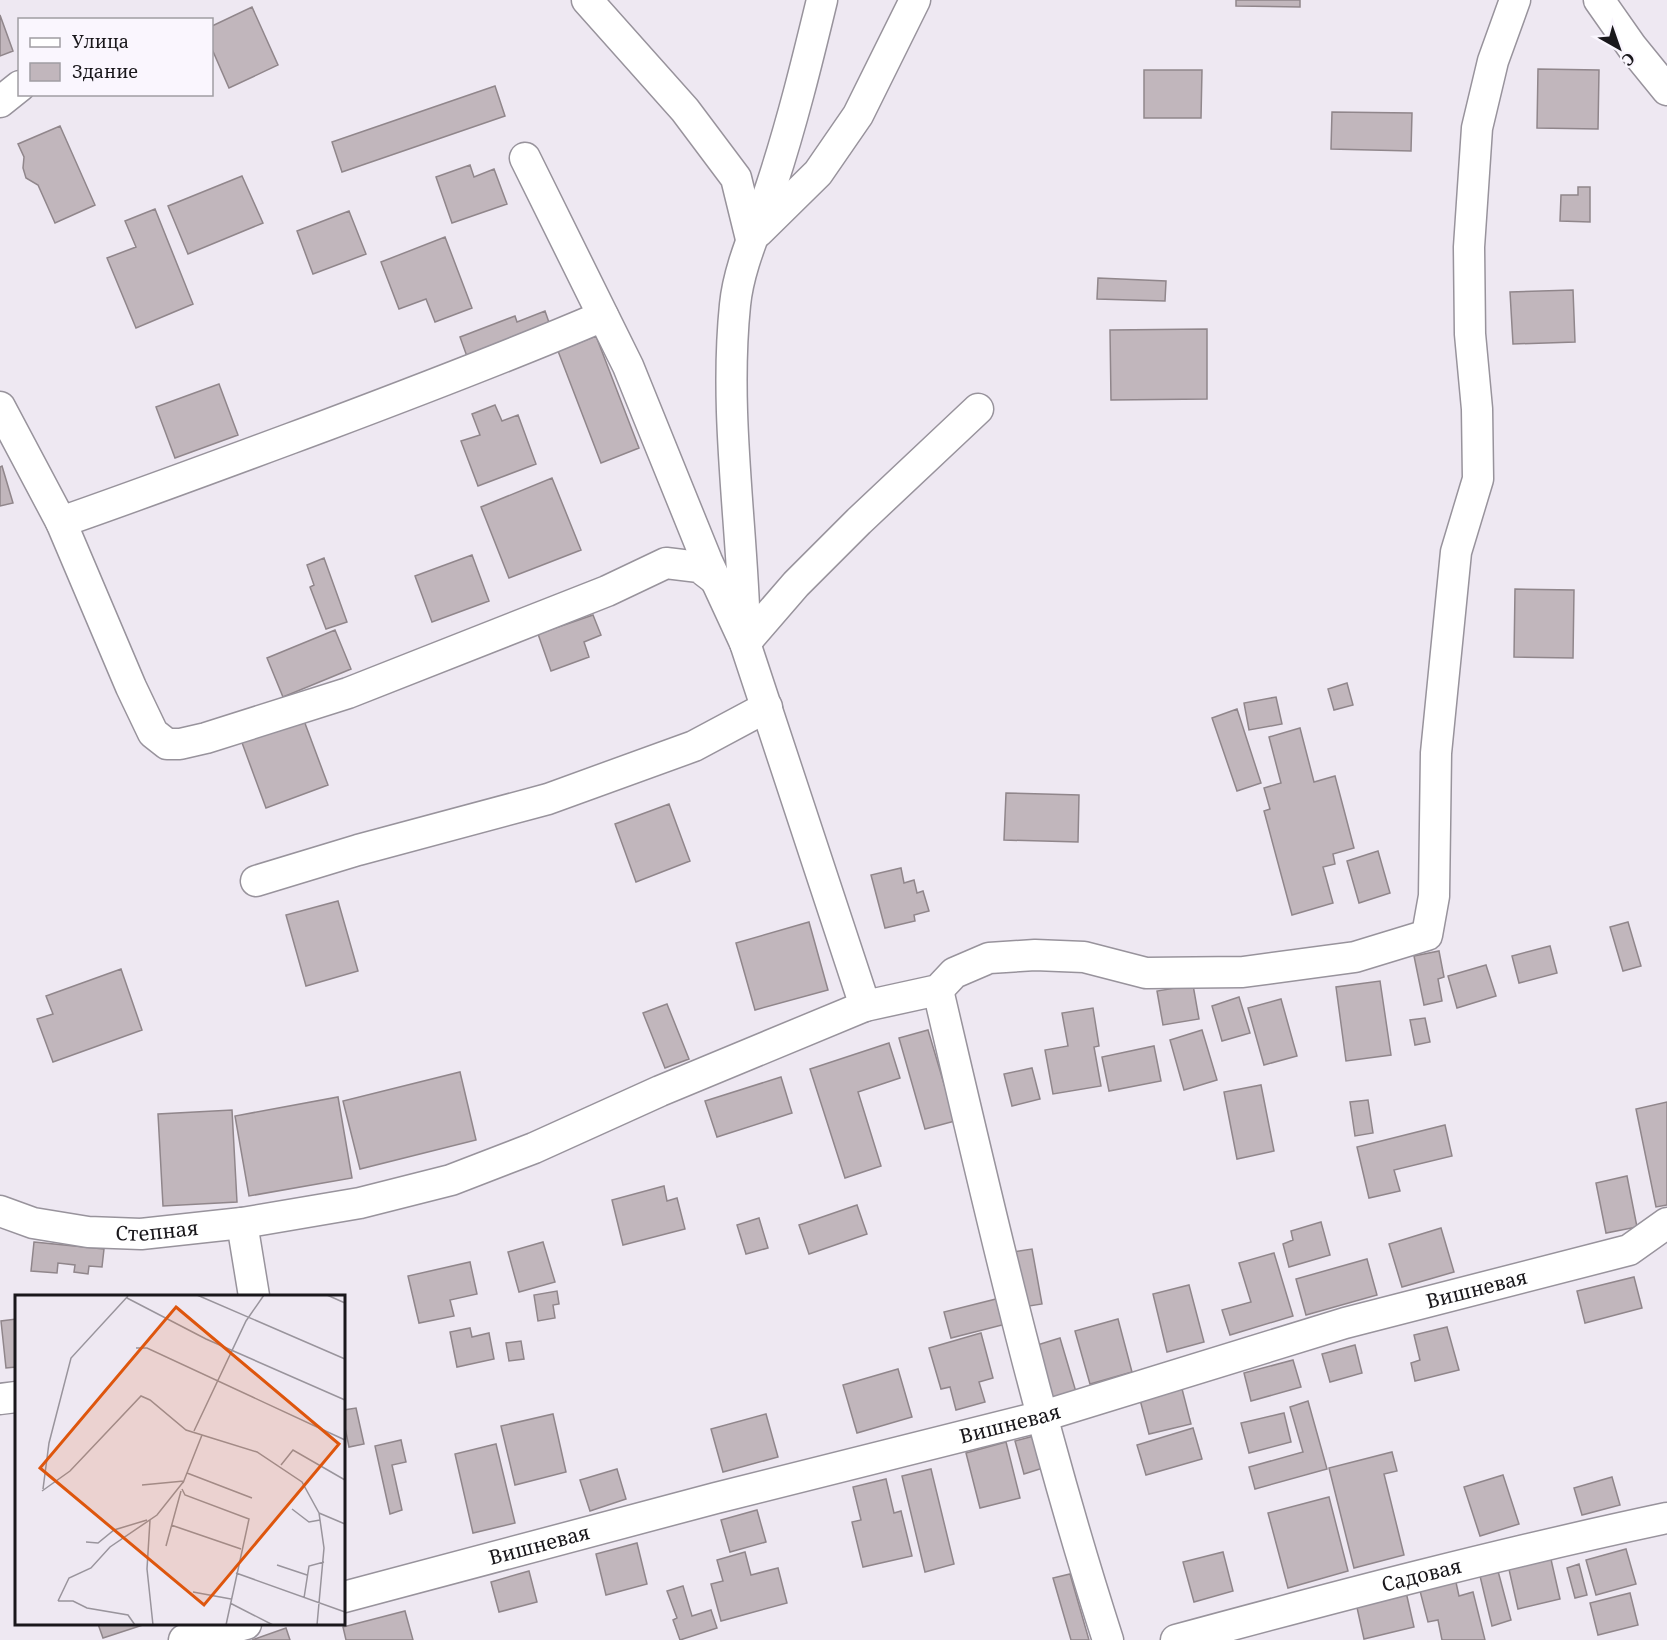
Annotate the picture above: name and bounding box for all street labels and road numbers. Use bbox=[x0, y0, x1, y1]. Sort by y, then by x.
street label: Степная bbox=[115, 1214, 200, 1247]
street label: Вишневая bbox=[1423, 1263, 1530, 1315]
street label: Вишневая bbox=[956, 1397, 1064, 1449]
street label: Вишневая bbox=[486, 1518, 593, 1571]
street label: Садовая bbox=[1379, 1552, 1464, 1598]

